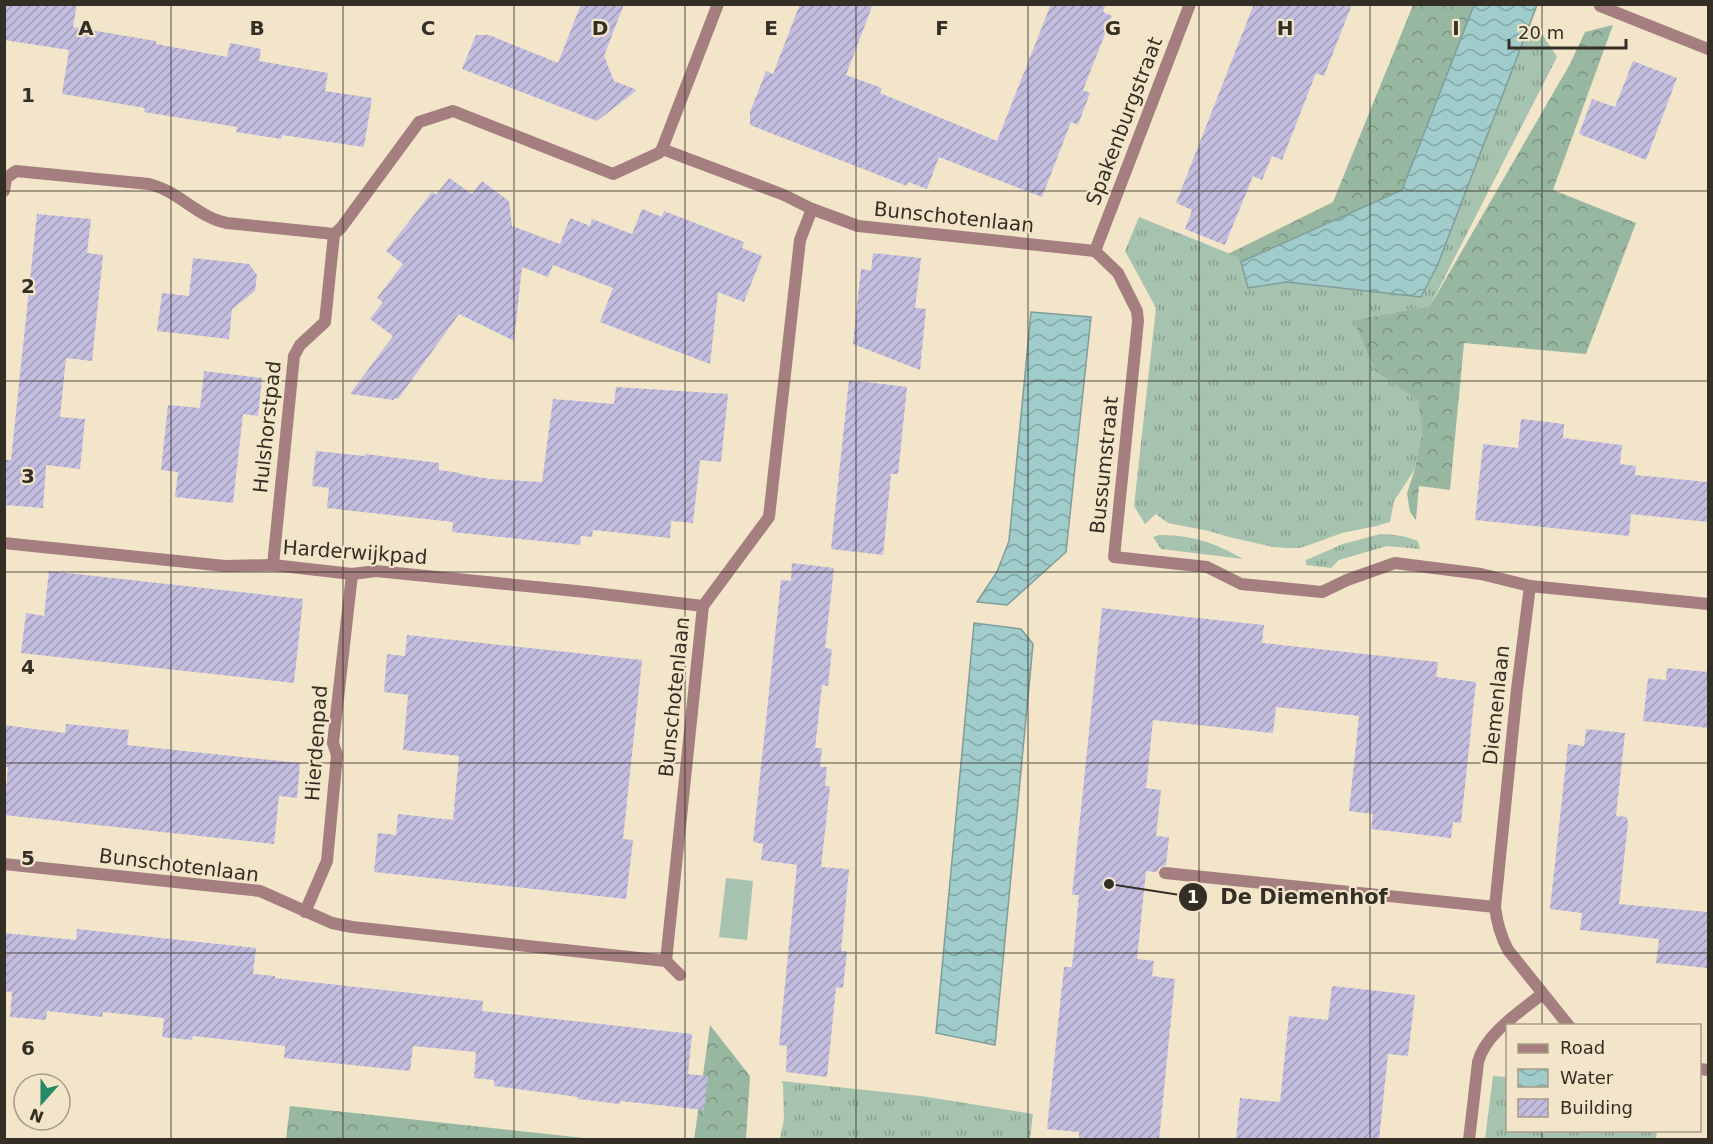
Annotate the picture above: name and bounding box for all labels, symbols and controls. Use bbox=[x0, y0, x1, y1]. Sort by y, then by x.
scale bar bbox=[1509, 12, 1626, 50]
text: A bbox=[78, 16, 94, 40]
text: B bbox=[249, 16, 265, 40]
text: C bbox=[421, 16, 435, 40]
text: D bbox=[592, 16, 608, 40]
text: E bbox=[764, 16, 778, 40]
text: F bbox=[935, 16, 949, 40]
text: G bbox=[1105, 16, 1121, 40]
text: H bbox=[1277, 16, 1293, 40]
text: I bbox=[1452, 16, 1460, 40]
text: 20 m bbox=[1518, 22, 1564, 43]
street label: Spakenburgstraat bbox=[1081, 33, 1167, 209]
text: 1 bbox=[21, 83, 35, 107]
street label: Bunschotenlaan bbox=[873, 197, 1035, 237]
text: 2 bbox=[21, 274, 35, 298]
street label: Hulshorstpad bbox=[248, 360, 286, 494]
street label: Bussumstraat bbox=[1085, 395, 1123, 535]
text: 3 bbox=[21, 464, 35, 488]
street label: Harderwijkpad bbox=[282, 535, 428, 569]
street label: Bunschotenlaan bbox=[654, 616, 694, 778]
street label: Diemenlaan bbox=[1478, 644, 1514, 766]
text: 4 bbox=[21, 655, 35, 679]
street label: Hierdenpad bbox=[300, 684, 332, 802]
street label: Bunschotenlaan bbox=[98, 843, 260, 887]
text: 5 bbox=[21, 846, 35, 870]
callout: De Diemenhof bbox=[1178, 877, 1399, 916]
text: De Diemenhof bbox=[1220, 885, 1389, 909]
text: 1 bbox=[1187, 886, 1199, 907]
legend bbox=[1506, 1024, 1701, 1132]
text: 6 bbox=[21, 1036, 35, 1060]
text: Road bbox=[1560, 1037, 1605, 1058]
text: Water bbox=[1560, 1067, 1614, 1088]
north arrow bbox=[12, 1072, 72, 1132]
text: Building bbox=[1560, 1097, 1633, 1118]
text: N bbox=[27, 1104, 46, 1127]

